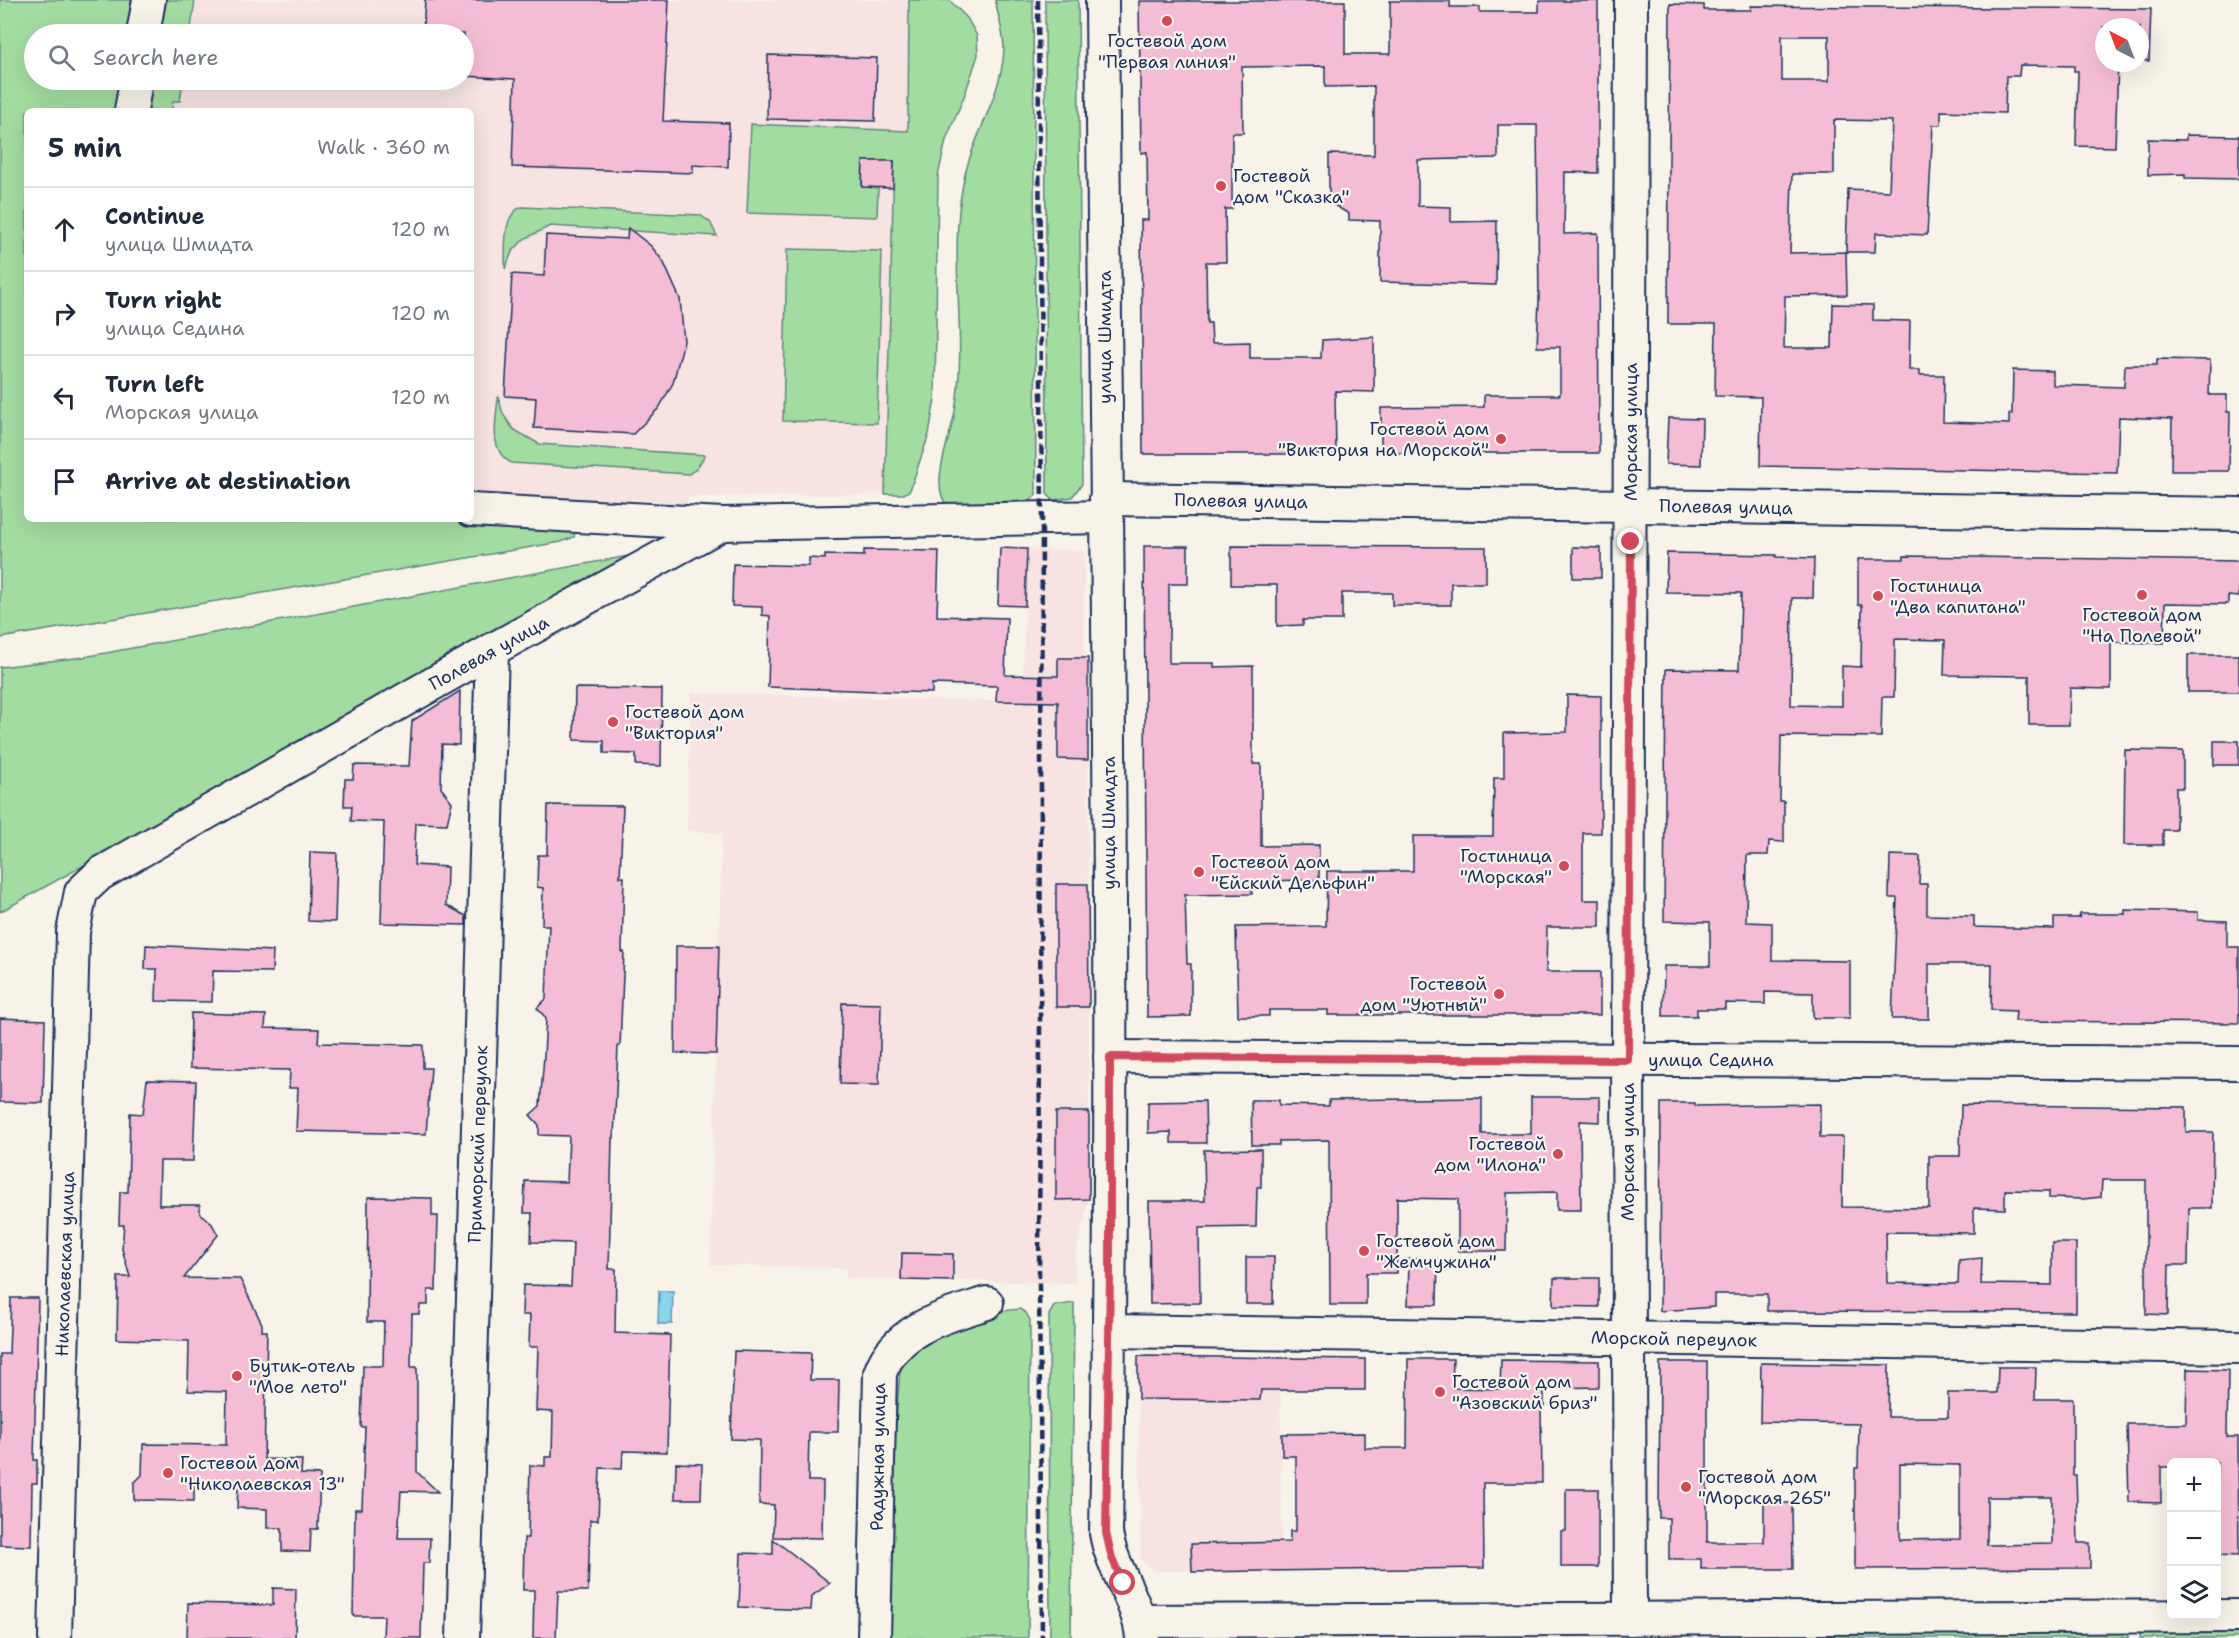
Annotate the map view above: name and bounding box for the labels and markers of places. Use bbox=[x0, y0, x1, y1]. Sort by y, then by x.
marker: Гостевой дом "Первая линия" bbox=[1160, 14, 1174, 28]
place label: Гостевой дом "Первая линия" bbox=[1098, 29, 1236, 74]
place label: Гостевой дом "Сказка" bbox=[1233, 164, 1350, 209]
marker: Гостевой дом "Сказка" bbox=[1214, 179, 1228, 193]
place label: Гостевой дом "Виктория на Морской" bbox=[1278, 417, 1489, 462]
marker: Гостевой дом "Виктория на Морской" bbox=[1494, 432, 1508, 446]
place label: Гостиница "Два капитана" bbox=[1890, 574, 2026, 619]
marker: Гостевой дом "На Полевой" bbox=[2135, 588, 2149, 602]
marker: Гостиница "Два капитана" bbox=[1871, 589, 1885, 603]
place label: Гостевой дом "На Полевой" bbox=[2082, 603, 2202, 648]
place label: Гостевой дом "Виктория" bbox=[625, 700, 744, 745]
marker: Гостевой дом "Виктория" bbox=[606, 715, 620, 729]
place label: Гостиница "Морская" bbox=[1460, 844, 1552, 889]
place label: Гостевой дом "Ейский Дельфин" bbox=[1211, 850, 1375, 895]
marker: Гостиница "Морская" bbox=[1557, 859, 1571, 873]
marker: Гостевой дом "Ейский Дельфин" bbox=[1192, 865, 1206, 879]
place label: Гостевой дом "Уютный" bbox=[1360, 972, 1487, 1017]
marker: Гостевой дом "Уютный" bbox=[1492, 987, 1506, 1001]
place label: Гостевой дом "Илона" bbox=[1435, 1132, 1546, 1177]
marker: Гостевой дом "Илона" bbox=[1551, 1147, 1565, 1161]
place label: Гостевой дом "Жемчужина" bbox=[1376, 1229, 1497, 1274]
marker: Гостевой дом "Жемчужина" bbox=[1357, 1244, 1371, 1258]
place label: Бутик-отель "Мое лето" bbox=[249, 1354, 355, 1399]
marker: Бутик-отель "Мое лето" bbox=[230, 1369, 244, 1383]
place label: Гостевой дом "Азовский бриз" bbox=[1452, 1370, 1598, 1415]
marker: Гостевой дом "Азовский бриз" bbox=[1433, 1385, 1447, 1399]
place label: Гостевой дом "Николаевская 13" bbox=[180, 1451, 345, 1496]
place label: Гостевой дом "Морская 265" bbox=[1698, 1465, 1831, 1510]
marker: Гостевой дом "Николаевская 13" bbox=[161, 1466, 175, 1480]
marker: Гостевой дом "Морская 265" bbox=[1679, 1480, 1693, 1494]

